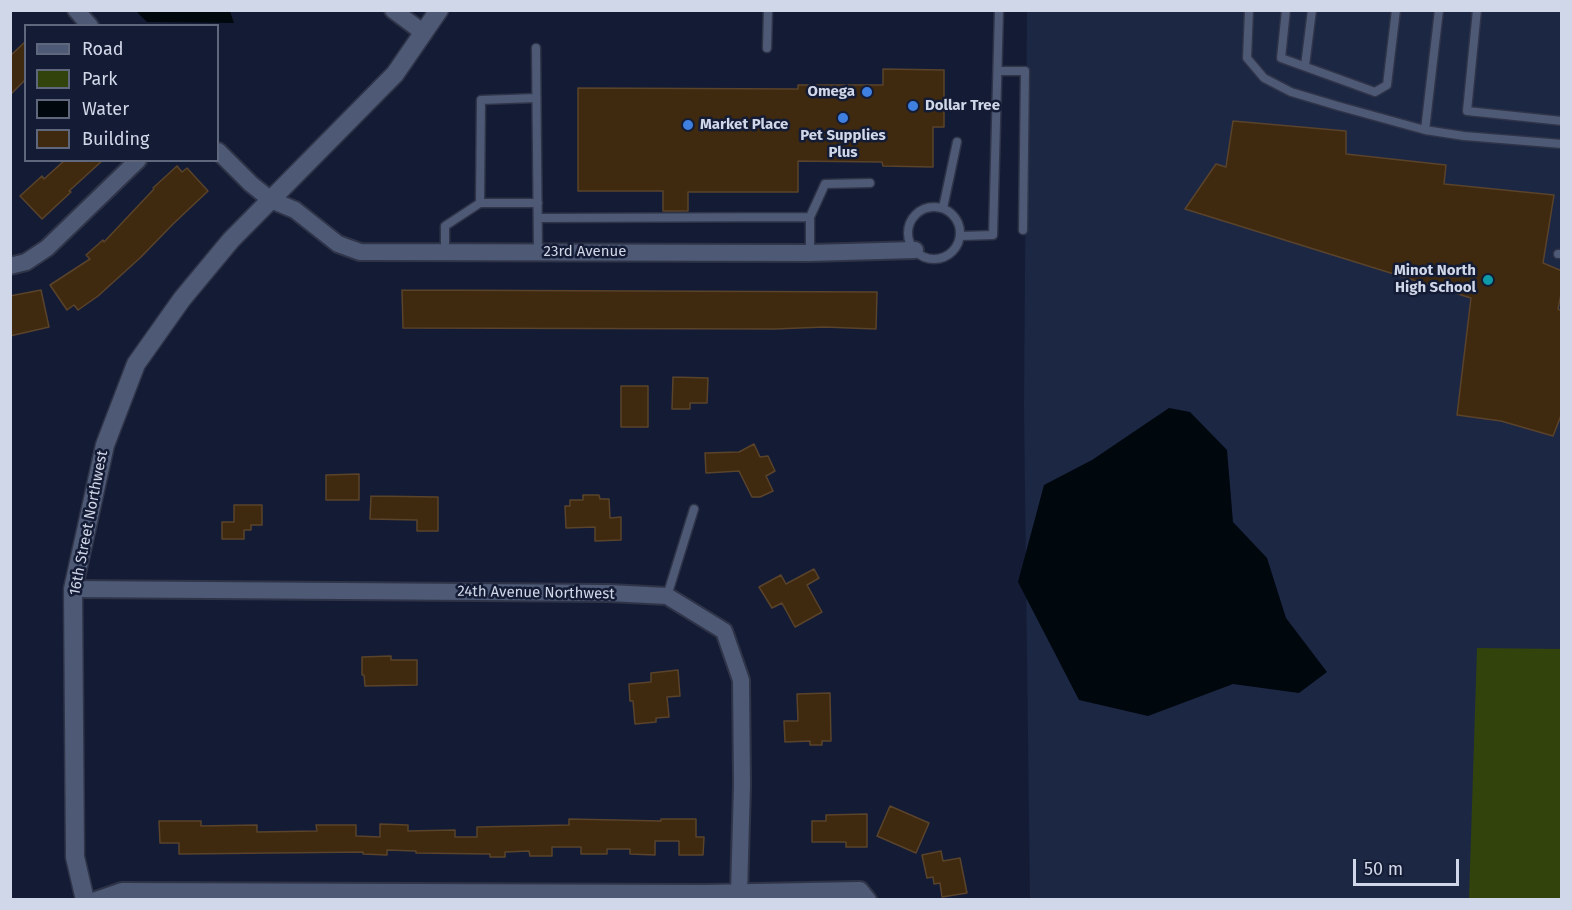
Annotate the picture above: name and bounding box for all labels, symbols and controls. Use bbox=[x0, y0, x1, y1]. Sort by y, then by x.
legend bbox=[24, 24, 219, 162]
text: Road bbox=[82, 38, 124, 60]
text: Park bbox=[82, 68, 117, 90]
place label: Omega bbox=[808, 83, 855, 101]
marker: Omega bbox=[860, 85, 874, 99]
place label: Dollar Tree bbox=[925, 97, 1000, 115]
text: Water bbox=[82, 98, 129, 120]
marker: Dollar Tree bbox=[906, 99, 920, 113]
marker: Pet Supplies Plus bbox=[836, 111, 850, 125]
place label: Market Place bbox=[700, 116, 788, 134]
marker: Market Place bbox=[681, 118, 695, 132]
place label: Pet Supplies Plus bbox=[800, 127, 886, 162]
text: Building bbox=[82, 128, 149, 150]
street label: 23rd Avenue bbox=[544, 243, 626, 261]
place label: Minot North High School bbox=[1394, 262, 1476, 297]
marker: Minot North High School bbox=[1481, 273, 1495, 287]
street label: 16th Street Northwest bbox=[66, 449, 112, 597]
street label: 24th Avenue Northwest bbox=[457, 583, 615, 603]
scale bar bbox=[1356, 847, 1462, 885]
text: 50 m bbox=[1364, 858, 1403, 880]

